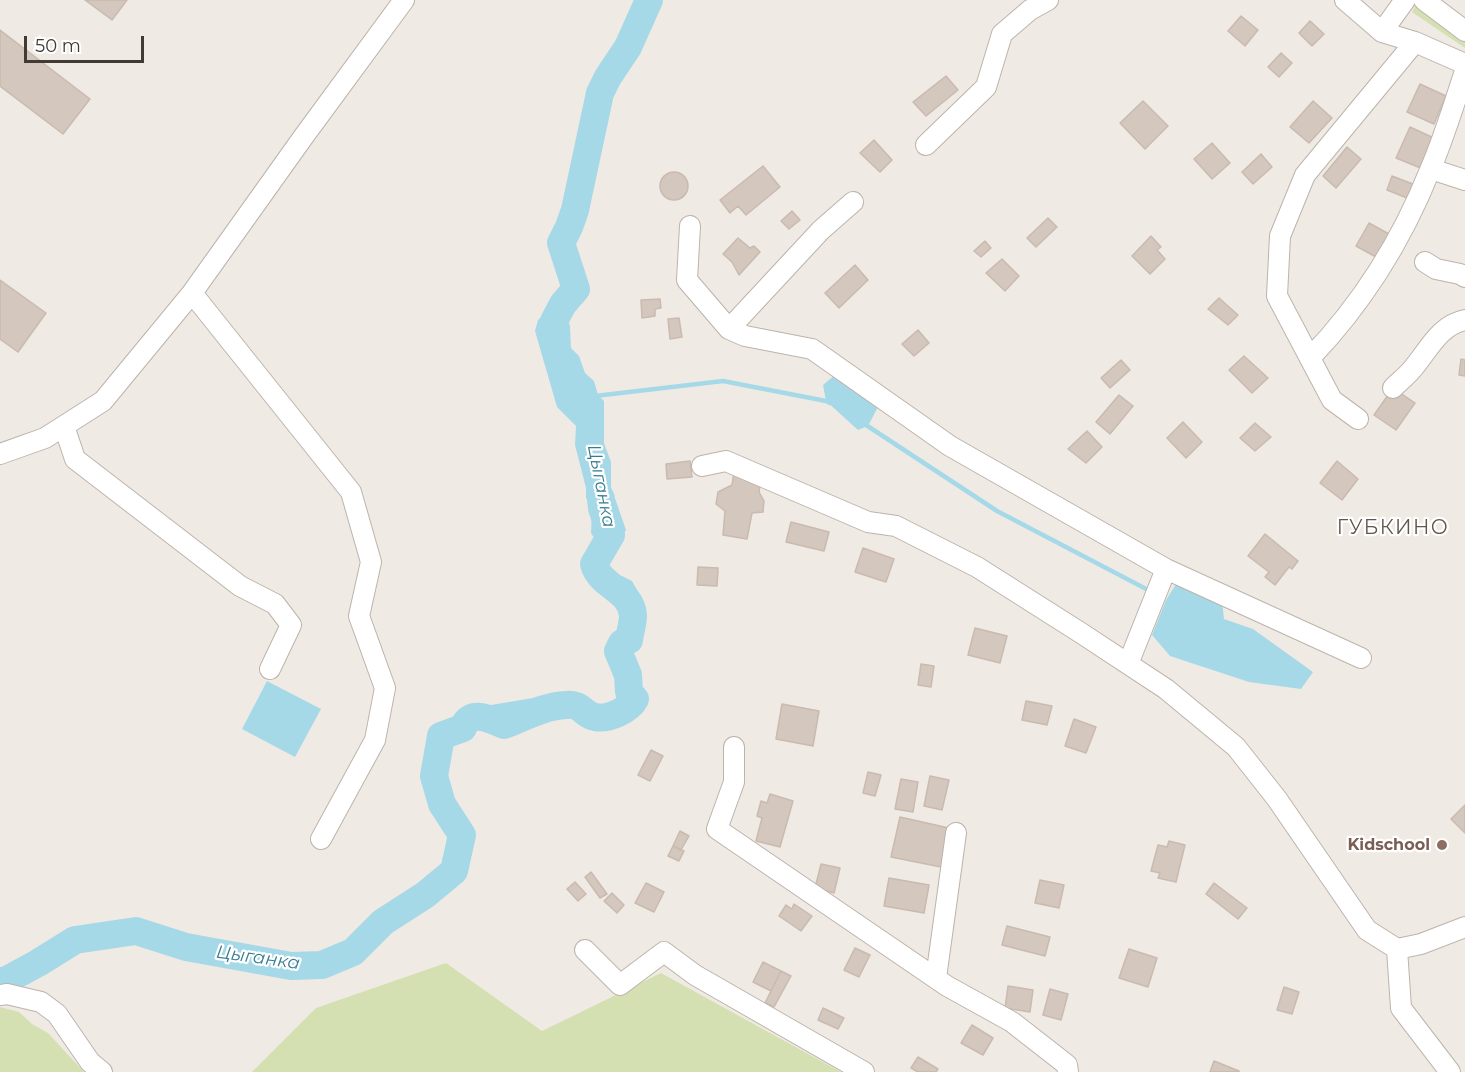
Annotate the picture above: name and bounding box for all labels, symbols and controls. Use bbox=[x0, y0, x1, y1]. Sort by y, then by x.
scale bar bbox=[27, 24, 147, 62]
text: 50 m bbox=[35, 35, 81, 57]
water label: Цыганка bbox=[582, 443, 620, 529]
district label: ГУБКИНО bbox=[1337, 516, 1449, 540]
place label: Kidschool bbox=[1347, 835, 1430, 855]
marker: Kidschool bbox=[1435, 838, 1449, 852]
water label: Цыганка bbox=[215, 941, 301, 975]

